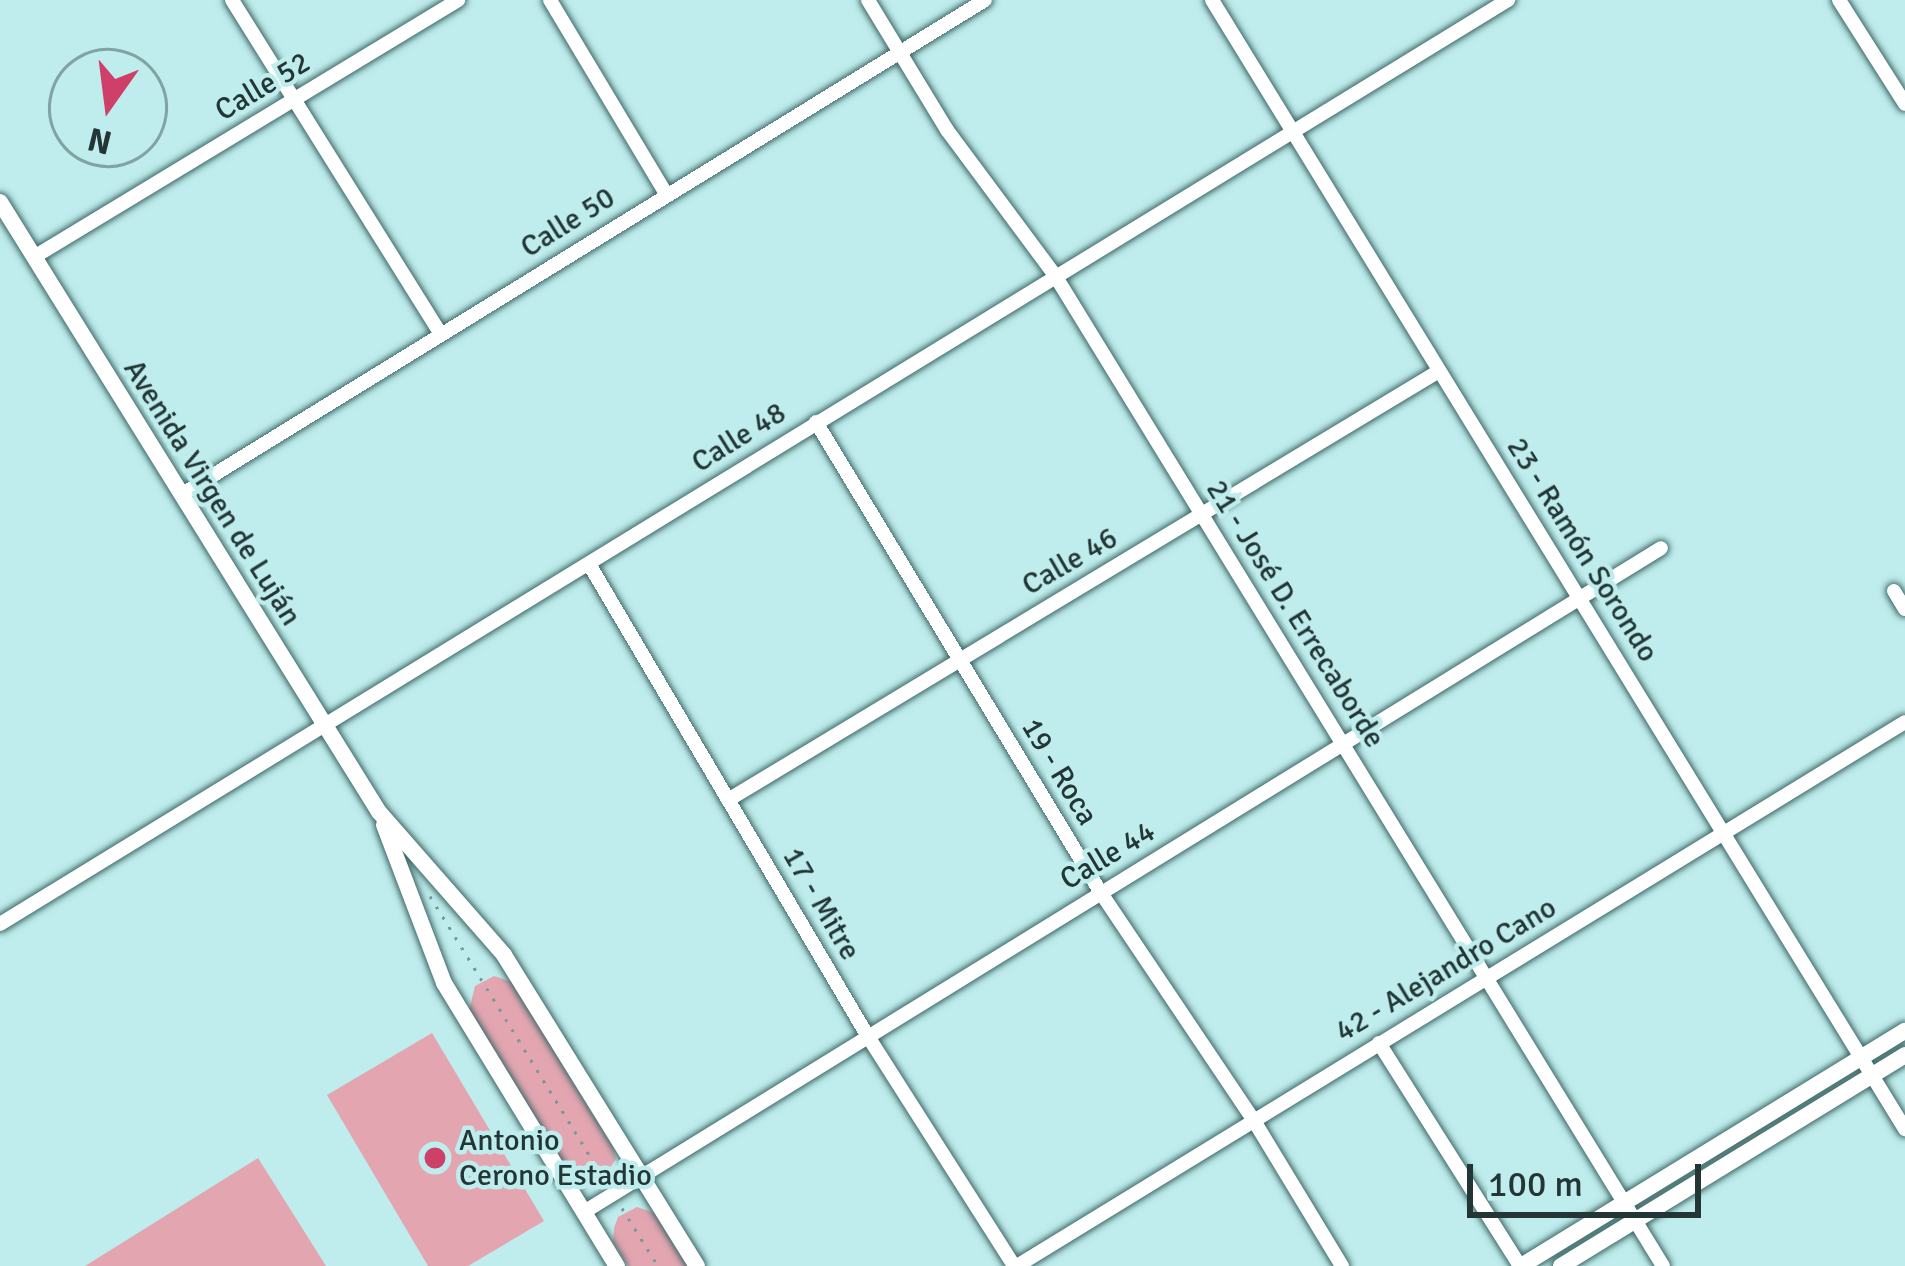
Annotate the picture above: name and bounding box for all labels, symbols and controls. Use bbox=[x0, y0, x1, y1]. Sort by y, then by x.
street label: Calle 52 bbox=[209, 45, 317, 129]
north arrow bbox=[48, 48, 168, 168]
text: N bbox=[84, 118, 116, 163]
street label: Calle 50 bbox=[514, 180, 622, 266]
street label: Avenida Virgen de Luján bbox=[115, 353, 309, 633]
street label: Calle 48 bbox=[685, 395, 793, 481]
street label: 23 - Ramón Sorondo bbox=[1498, 431, 1666, 669]
street label: 21 - José D. Errecaborde bbox=[1198, 473, 1392, 755]
street label: Calle 46 bbox=[1016, 520, 1124, 604]
street label: 19 - Roca bbox=[1013, 712, 1105, 832]
street label: Calle 44 bbox=[1054, 814, 1162, 898]
street label: 17 - Mitre bbox=[774, 841, 868, 967]
street label: 42 - Alejandro Cano bbox=[1329, 890, 1563, 1050]
place label: Antonio Cerono Estadio bbox=[459, 1123, 652, 1194]
scale bar bbox=[1473, 1140, 1707, 1214]
marker: Antonio Cerono Estadio bbox=[422, 1145, 448, 1171]
text: 100 m bbox=[1488, 1162, 1583, 1207]

